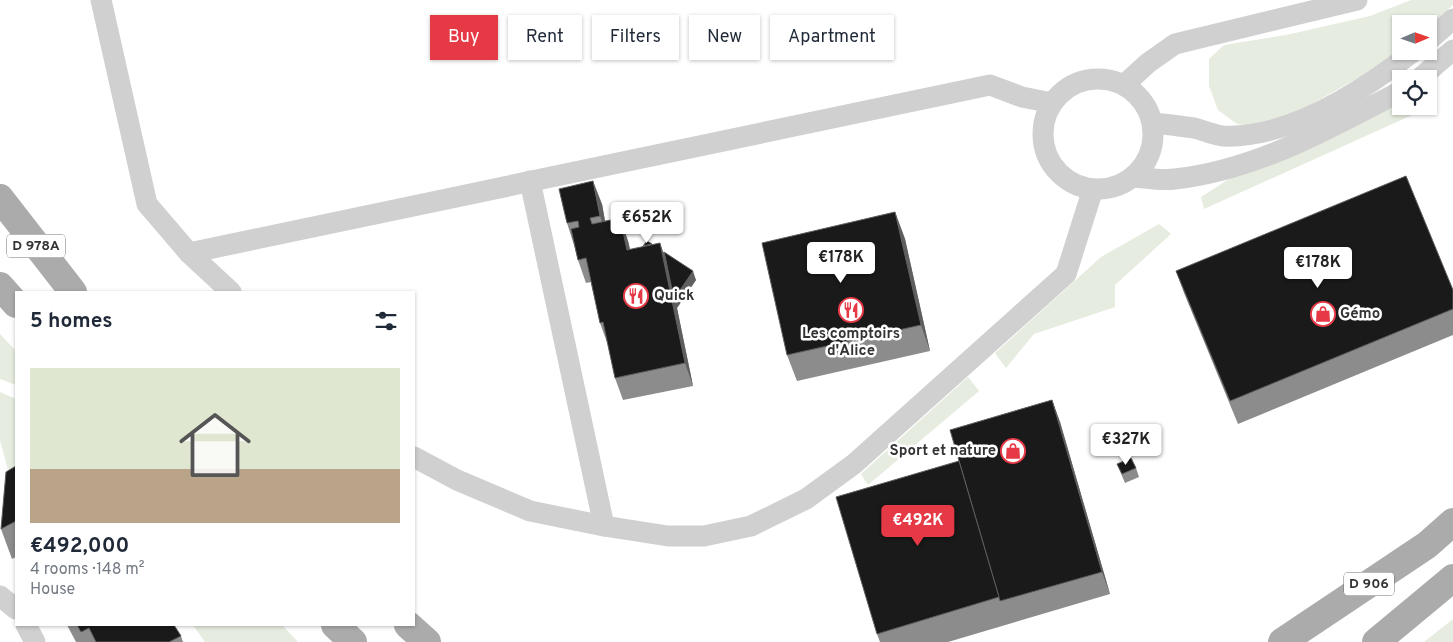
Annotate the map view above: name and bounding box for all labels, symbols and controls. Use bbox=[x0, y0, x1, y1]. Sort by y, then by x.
chip: Buy bbox=[430, 15, 498, 60]
chip: Rent bbox=[508, 15, 582, 60]
chip: Filters bbox=[592, 15, 679, 60]
chip: New bbox=[689, 15, 760, 60]
chip: Apartment bbox=[770, 15, 894, 60]
north arrow bbox=[1392, 15, 1438, 60]
map controls bbox=[1392, 15, 1437, 115]
button: locate bbox=[1392, 70, 1437, 115]
pin: €652K bbox=[612, 202, 682, 244]
text: €652K bbox=[622, 208, 672, 228]
road number: D 978A bbox=[7, 235, 65, 258]
pin: €178K bbox=[806, 242, 876, 284]
pin: €178K bbox=[1283, 246, 1353, 289]
text: €178K bbox=[818, 248, 864, 268]
text: €178K bbox=[1295, 253, 1341, 273]
restaurant icon: Quick bbox=[623, 283, 649, 309]
place label: Quick bbox=[654, 287, 694, 306]
restaurant icon: Les comptoirs d'Alice bbox=[838, 297, 864, 323]
shop icon: Gémo bbox=[1310, 301, 1336, 327]
place label: Gémo bbox=[1340, 305, 1380, 324]
icon: filters bbox=[372, 307, 400, 335]
text: 5 homes bbox=[30, 308, 113, 335]
place label: Les comptoirs d'Alice bbox=[802, 325, 900, 361]
icon: home bbox=[170, 400, 260, 490]
pin: €327K bbox=[1091, 424, 1161, 466]
text: €327K bbox=[1102, 430, 1150, 450]
shop icon: Sport et nature bbox=[1000, 438, 1026, 464]
place label: Sport et nature bbox=[890, 442, 996, 461]
pin: €492K bbox=[883, 504, 953, 547]
text: €492K bbox=[892, 511, 944, 531]
text: €492,000 bbox=[30, 533, 129, 560]
text: 4 rooms · 148 m² bbox=[30, 560, 145, 580]
road number: D 906 bbox=[1344, 572, 1394, 596]
text: House bbox=[30, 580, 75, 600]

